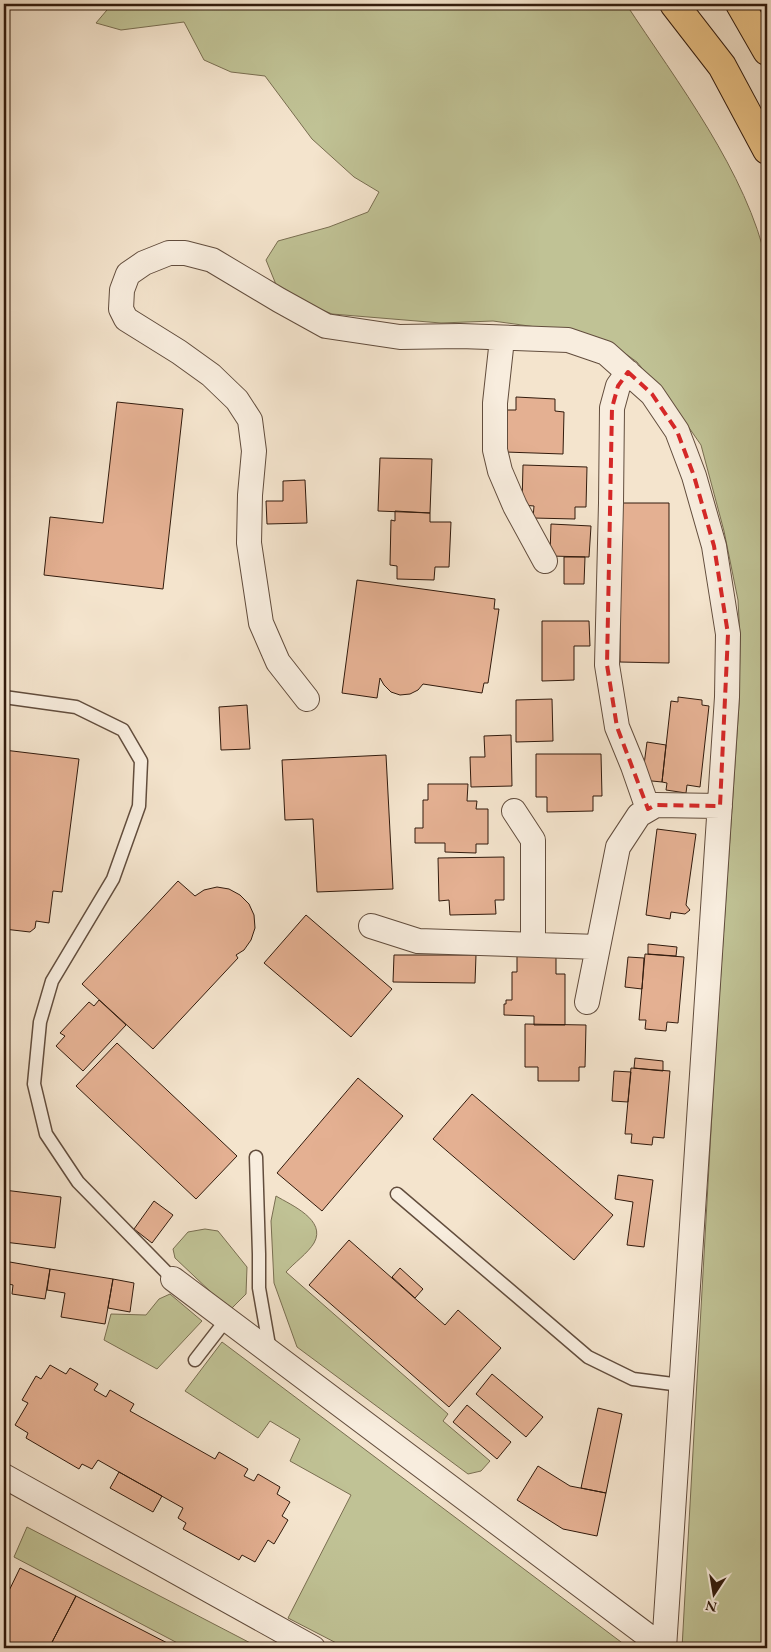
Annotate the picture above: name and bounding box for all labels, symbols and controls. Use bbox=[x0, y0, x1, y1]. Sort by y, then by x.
north arrow bbox=[688, 1570, 738, 1620]
text: N bbox=[703, 1597, 719, 1617]

